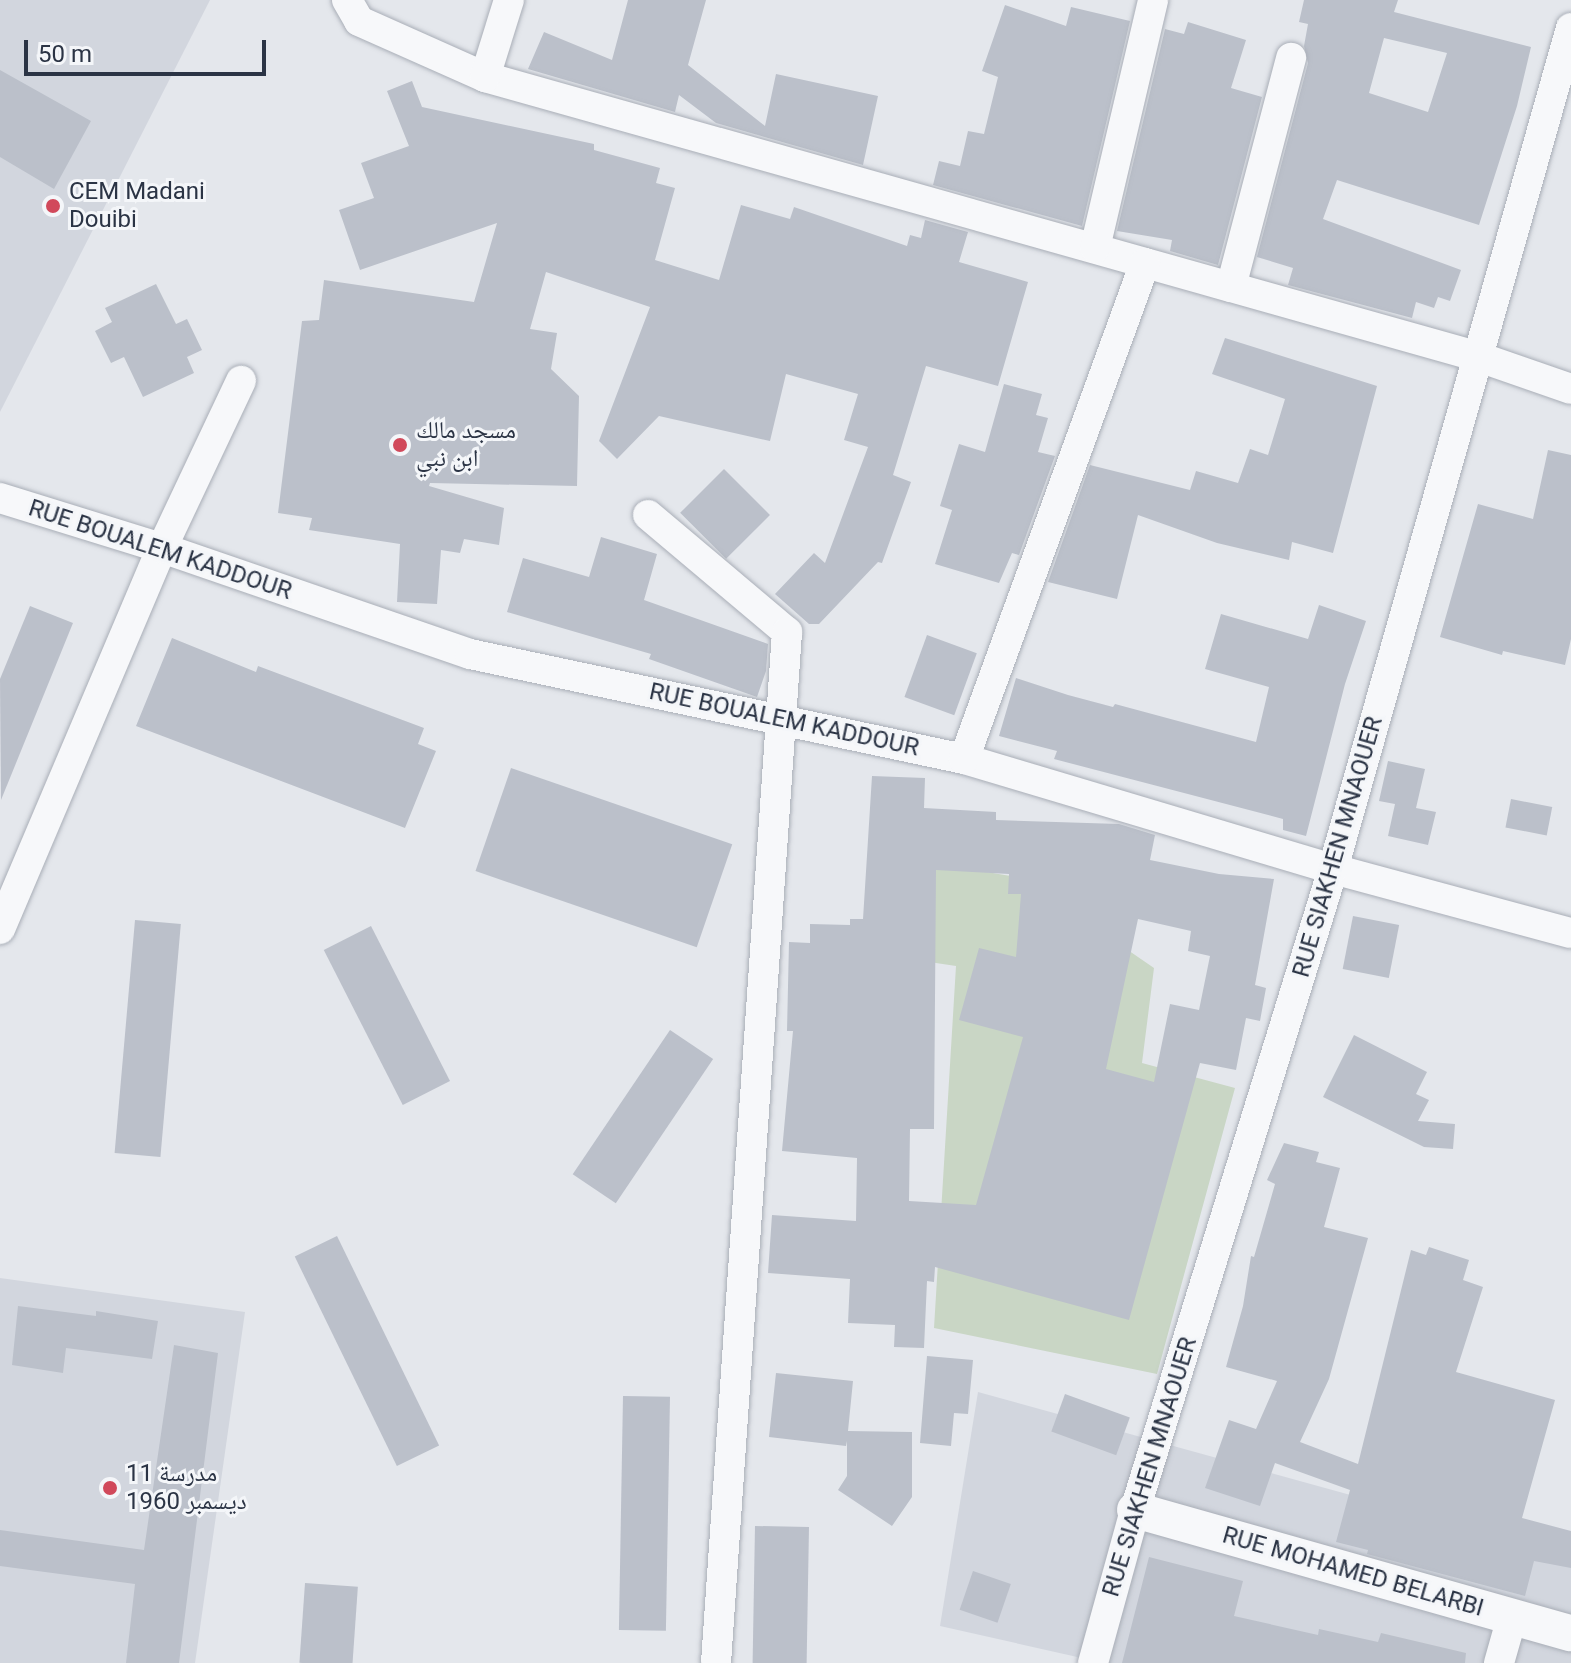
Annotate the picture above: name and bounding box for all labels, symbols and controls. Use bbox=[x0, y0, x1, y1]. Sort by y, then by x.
scale bar bbox=[28, 24, 270, 74]
text: 50 m bbox=[38, 40, 92, 68]
place label: CEM Madani Douibi bbox=[69, 178, 205, 234]
marker: CEM Madani Douibi bbox=[44, 197, 62, 215]
place label: مسجد مالك ابن نبي bbox=[416, 417, 516, 473]
marker: مسجد مالك ابن نبي bbox=[391, 436, 409, 454]
street label: RUE BOUALEM KADDOUR bbox=[25, 494, 295, 606]
street label: RUE BOUALEM KADDOUR bbox=[647, 677, 921, 763]
street label: RUE SIAKHEN MNAOUER bbox=[1287, 713, 1389, 981]
street label: RUE SIAKHEN MNAOUER bbox=[1097, 1334, 1203, 1600]
place label: مدرسة 11 ديسمبر 1960 bbox=[126, 1460, 247, 1516]
marker: مدرسة 11 ديسمبر 1960 bbox=[101, 1479, 119, 1497]
street label: RUE MOHAMED BELARBI bbox=[1219, 1521, 1487, 1623]

